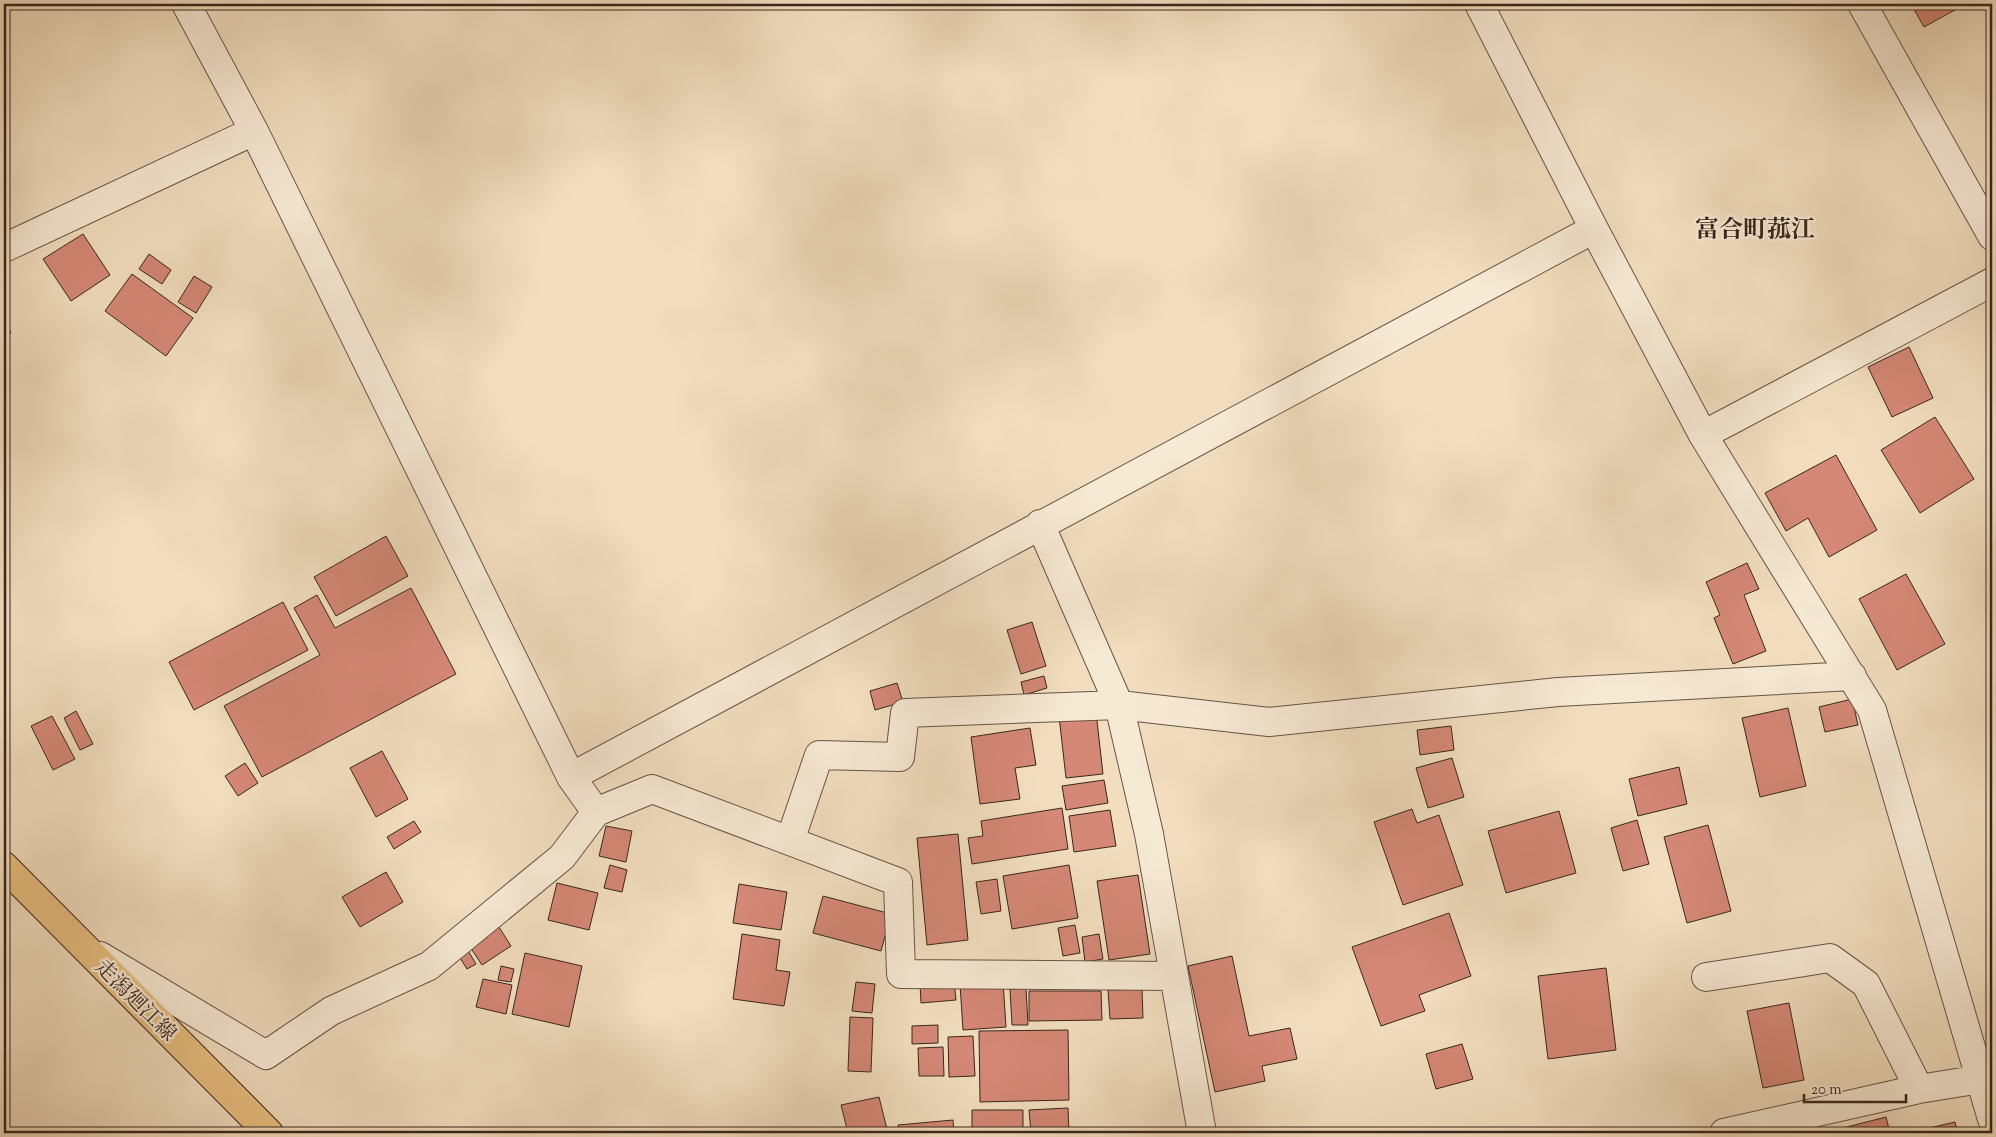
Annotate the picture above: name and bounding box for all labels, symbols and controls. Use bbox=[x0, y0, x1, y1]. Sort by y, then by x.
district label: 富合町菰江 bbox=[1695, 214, 1815, 248]
street label: 走潟廻江線 bbox=[87, 954, 182, 1049]
scale bar bbox=[1804, 1072, 1906, 1104]
text: 20 m bbox=[1811, 1080, 1842, 1101]

